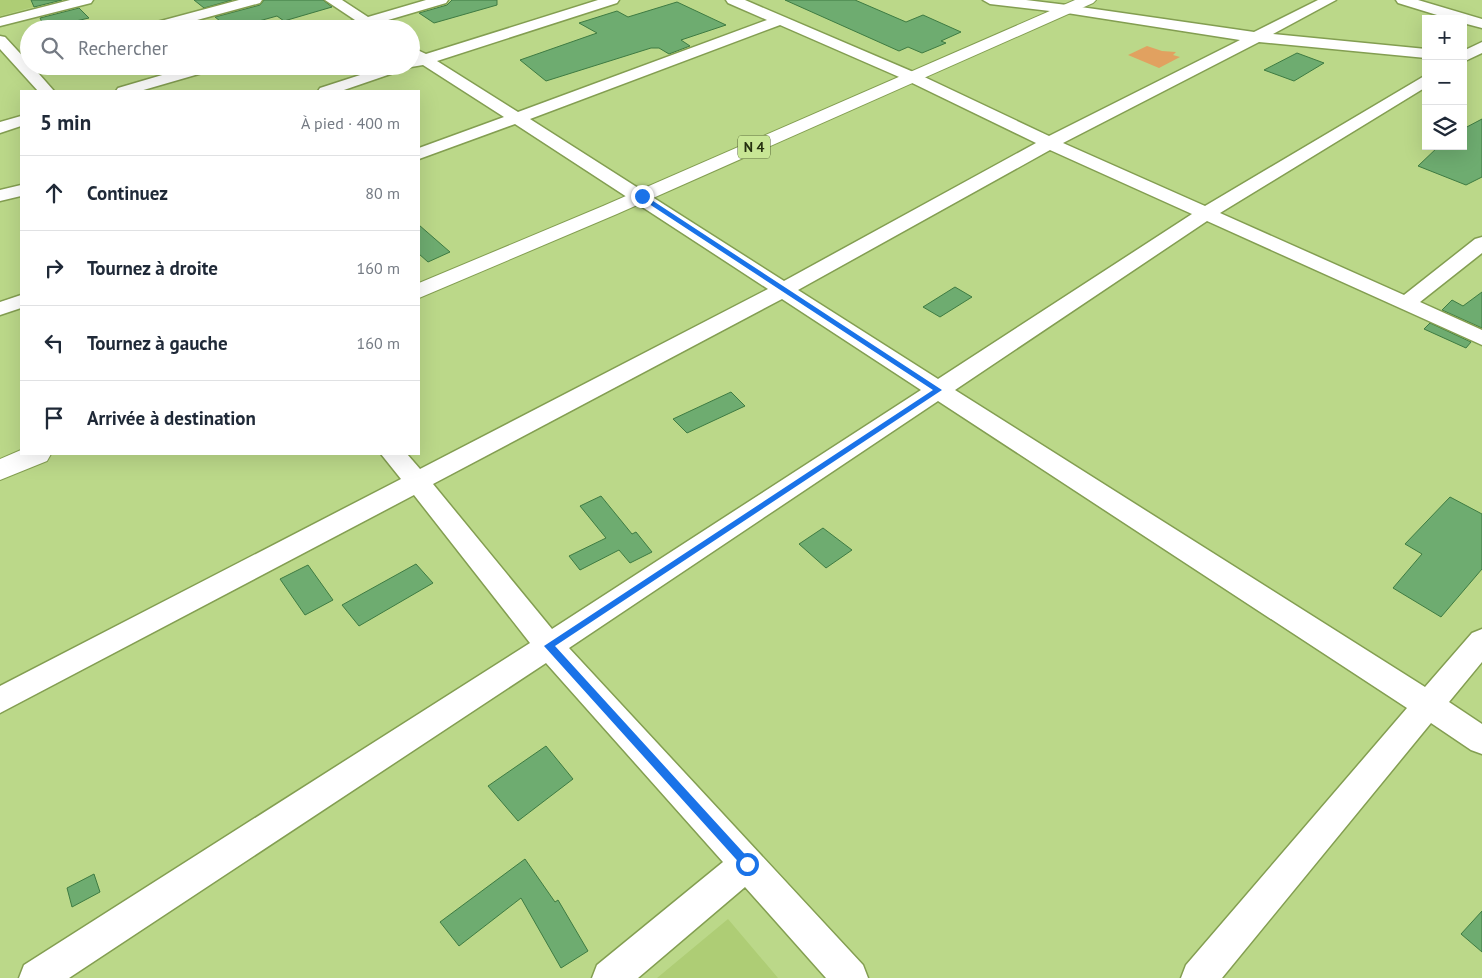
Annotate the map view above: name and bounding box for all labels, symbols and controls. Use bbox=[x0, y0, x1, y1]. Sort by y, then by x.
map controls bbox=[1422, 15, 1467, 150]
button: + bbox=[1422, 15, 1467, 60]
search box bbox=[20, 20, 420, 75]
icon: search bbox=[38, 34, 66, 62]
text: Rechercher bbox=[78, 36, 168, 60]
button: − bbox=[1422, 60, 1467, 105]
button: layers bbox=[1422, 105, 1467, 150]
text: 5 min bbox=[40, 109, 91, 136]
text: À pied · 400 m bbox=[301, 113, 400, 133]
road number: N 4 bbox=[738, 136, 770, 158]
icon: ahead bbox=[40, 179, 68, 207]
text: Continuez bbox=[87, 181, 168, 205]
text: 80 m bbox=[365, 183, 400, 203]
route end bbox=[631, 185, 654, 208]
icon: right bbox=[40, 254, 68, 282]
text: Tournez à droite bbox=[87, 256, 218, 280]
text: 160 m bbox=[357, 258, 400, 278]
icon: left bbox=[40, 329, 68, 357]
text: Tournez à gauche bbox=[87, 331, 228, 355]
text: 160 m bbox=[357, 333, 400, 353]
icon: arrive bbox=[40, 404, 68, 432]
text: Arrivée à destination bbox=[87, 406, 256, 430]
route start bbox=[736, 853, 759, 876]

